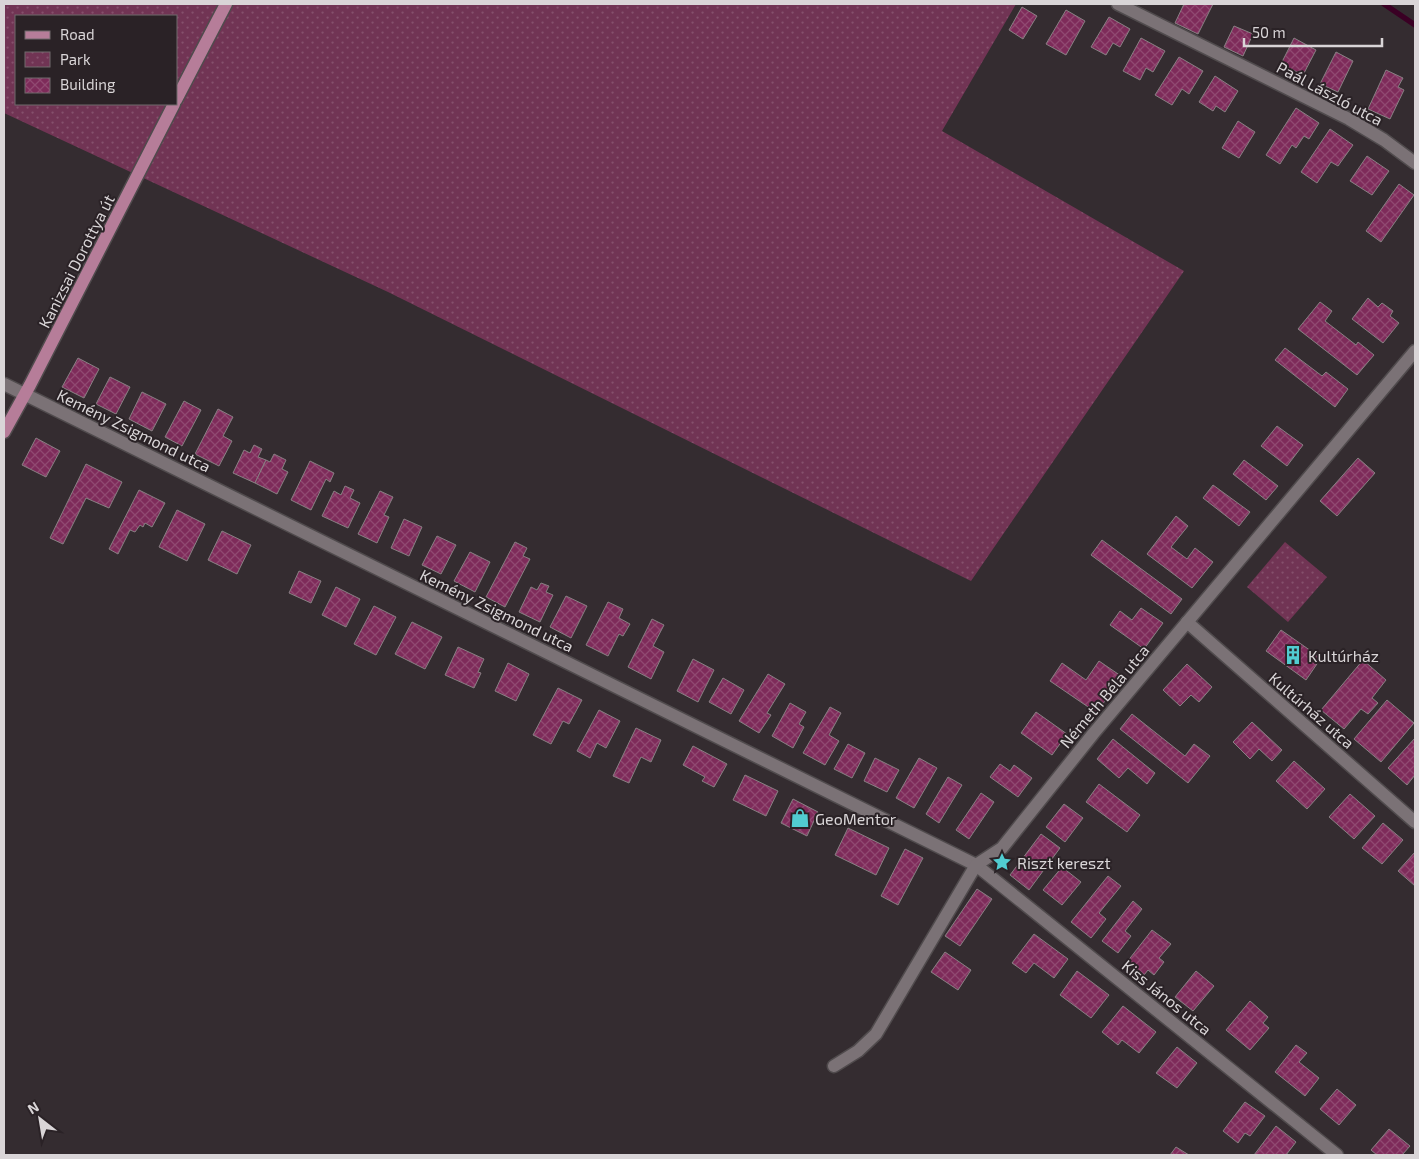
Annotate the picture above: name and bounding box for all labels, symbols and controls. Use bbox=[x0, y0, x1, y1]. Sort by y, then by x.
legend bbox=[15, 15, 178, 105]
scale bar bbox=[1244, 15, 1382, 47]
text: 50 m bbox=[1252, 23, 1286, 41]
text: Road bbox=[60, 25, 95, 43]
text: Park bbox=[60, 50, 91, 68]
street label: Paál László utca bbox=[1274, 57, 1386, 129]
text: Building bbox=[60, 75, 116, 93]
street label: Kanizsai Dorottya út bbox=[34, 191, 118, 331]
street label: Kemény Zsigmond utca bbox=[54, 385, 214, 475]
street label: Kemény Zsigmond utca bbox=[417, 565, 577, 655]
street label: Németh Béla utca bbox=[1055, 641, 1153, 751]
building icon: Kultúrház bbox=[1282, 644, 1304, 666]
place label: Kultúrház bbox=[1308, 646, 1379, 665]
street label: Kultúrház utca bbox=[1266, 668, 1358, 752]
shop icon: GeoMentor bbox=[789, 807, 811, 829]
place label: GeoMentor bbox=[815, 809, 897, 828]
place icon: Riszt kereszt bbox=[991, 851, 1013, 873]
place label: Riszt kereszt bbox=[1017, 853, 1111, 872]
street label: Kiss János utca bbox=[1119, 955, 1215, 1039]
north arrow bbox=[15, 1094, 65, 1144]
text: N bbox=[24, 1098, 42, 1117]

